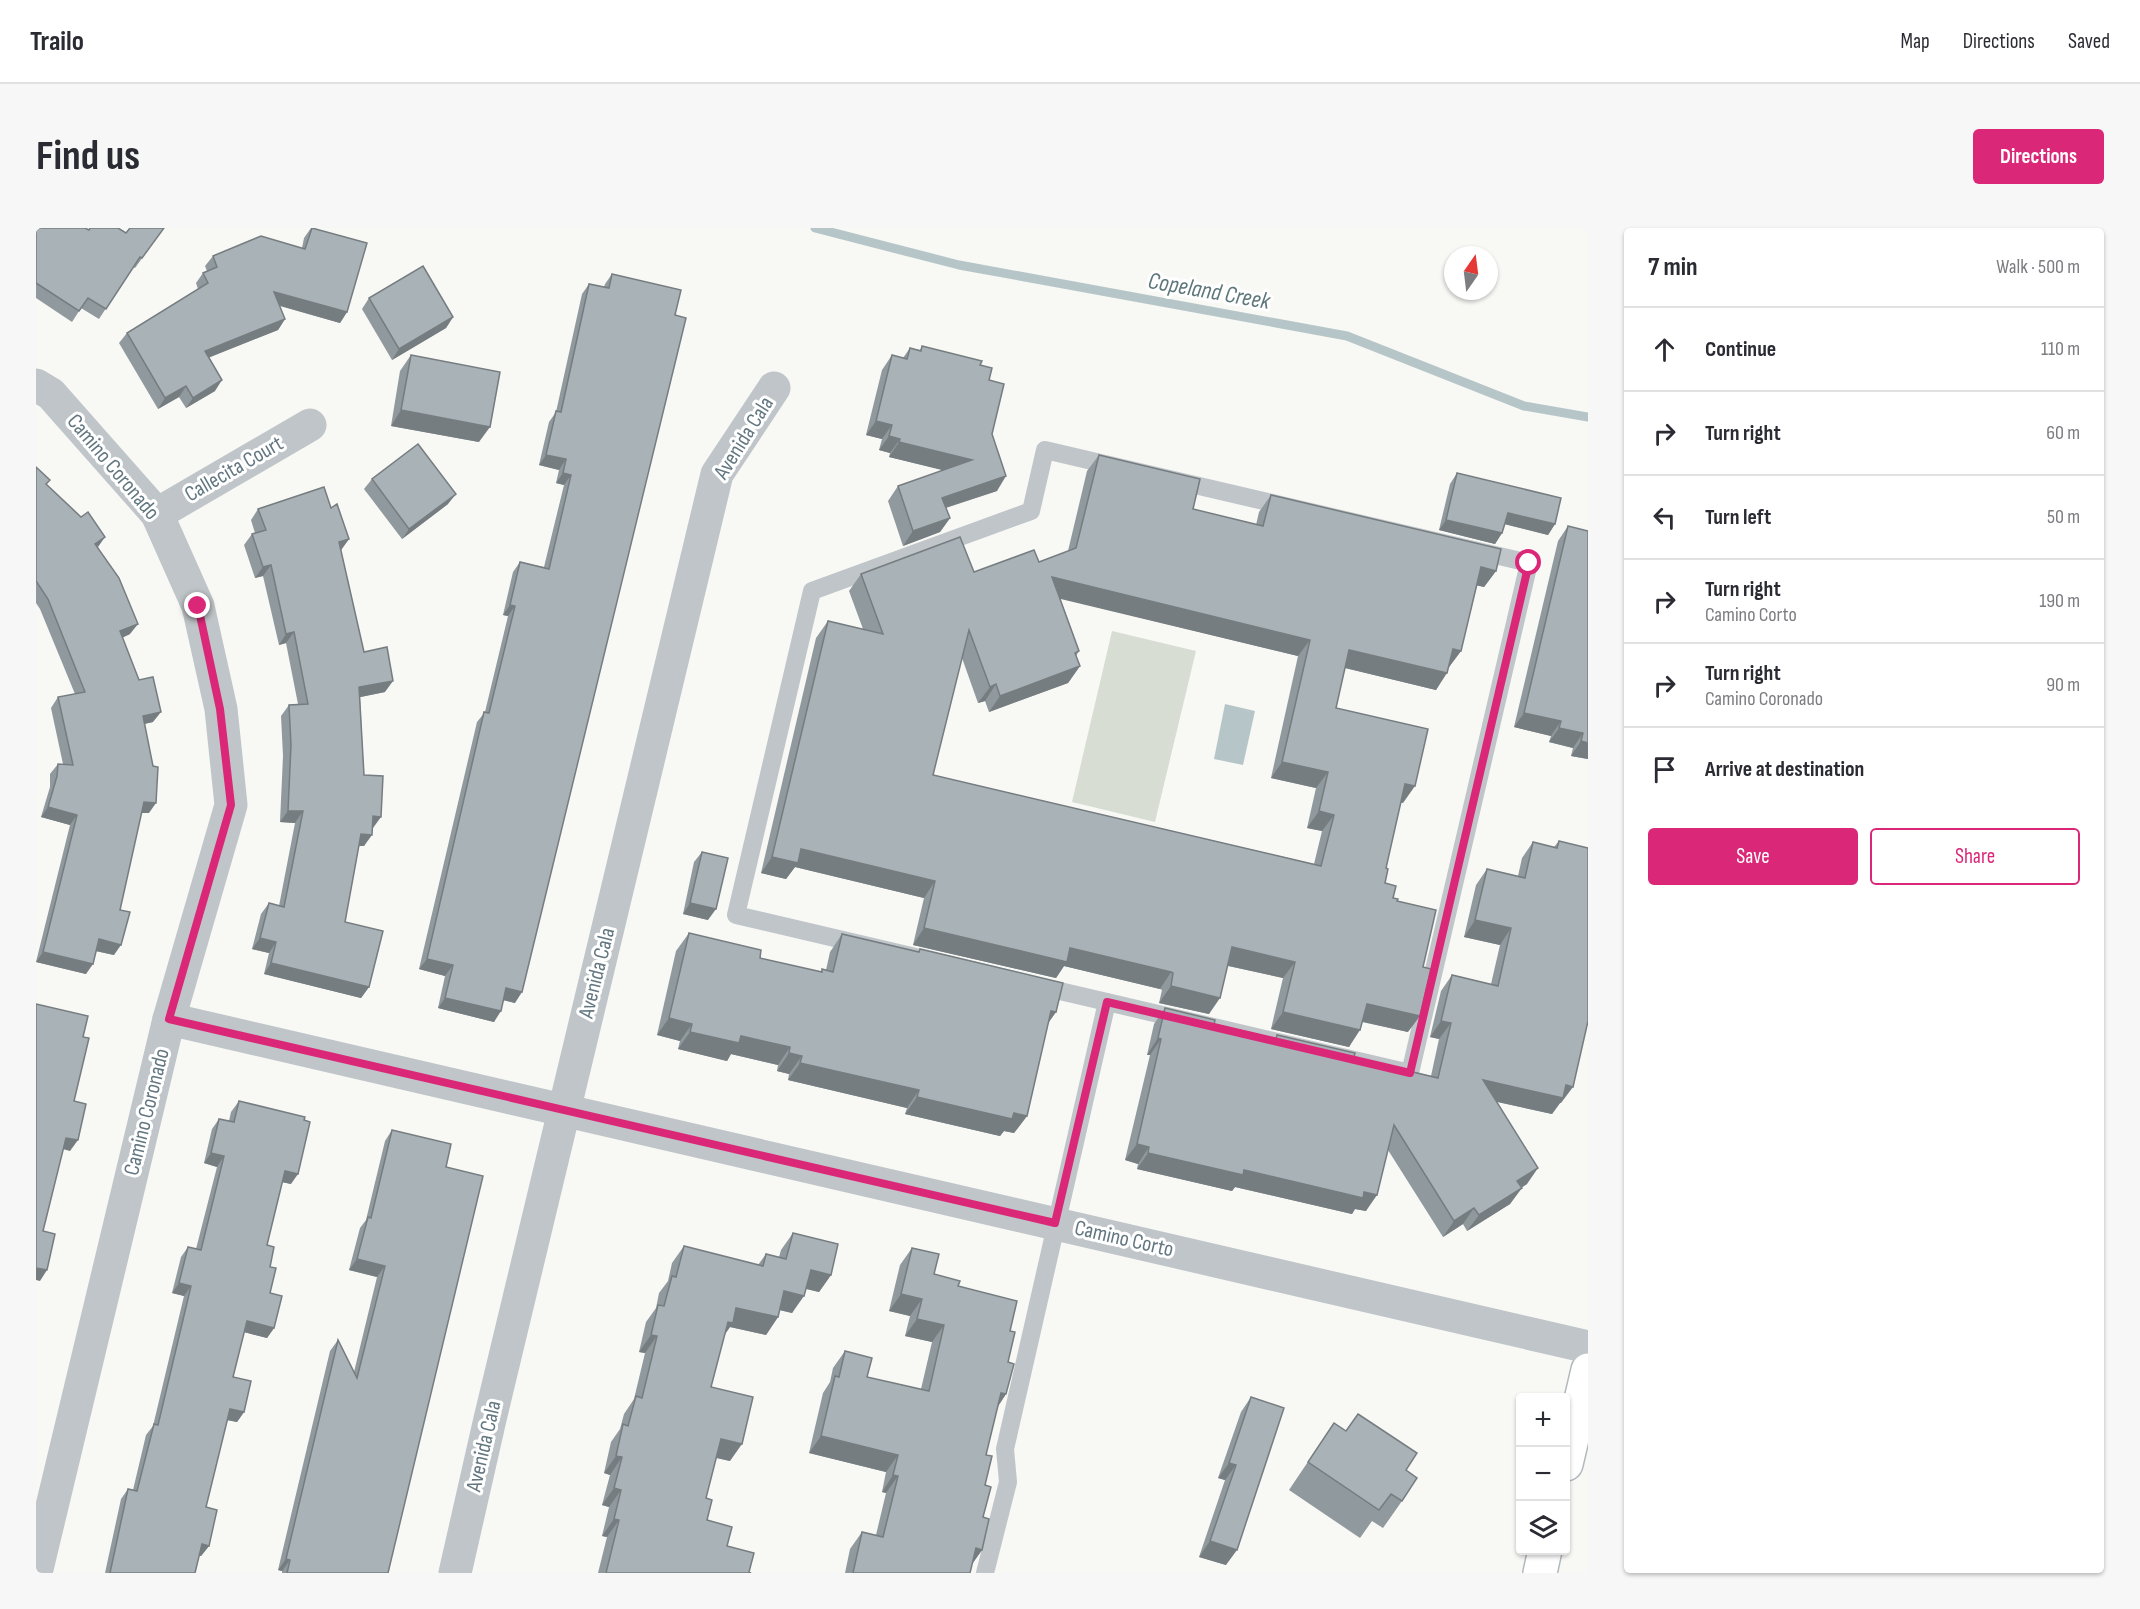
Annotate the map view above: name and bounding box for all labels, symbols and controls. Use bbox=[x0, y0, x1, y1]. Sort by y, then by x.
text: Trailo bbox=[30, 25, 84, 58]
text: Map bbox=[1900, 29, 1930, 54]
text: Directions bbox=[1963, 29, 2035, 54]
text: Saved bbox=[2068, 29, 2110, 54]
button: Directions bbox=[1973, 129, 2104, 184]
text: Find us bbox=[36, 131, 140, 182]
north arrow bbox=[1444, 246, 1498, 300]
text: 7 min bbox=[1648, 252, 1697, 283]
text: Walk · 500 m bbox=[1996, 255, 2080, 279]
water label: Copeland Creek bbox=[1146, 266, 1273, 316]
icon: ahead bbox=[1648, 333, 1681, 366]
text: Continue bbox=[1705, 336, 1776, 363]
text: 110 m bbox=[2041, 337, 2080, 361]
street label: Avenida Cala bbox=[708, 392, 780, 485]
street label: Camino Coronado bbox=[61, 409, 165, 525]
icon: right bbox=[1648, 417, 1681, 450]
text: Turn right bbox=[1705, 420, 1781, 447]
text: 60 m bbox=[2046, 421, 2080, 445]
street label: Callecita Court bbox=[180, 430, 288, 508]
icon: left bbox=[1648, 501, 1681, 534]
text: Turn left bbox=[1705, 504, 1771, 531]
text: 50 m bbox=[2047, 505, 2080, 529]
route start bbox=[1515, 549, 1541, 575]
text: Turn right bbox=[1705, 576, 1781, 603]
icon: right bbox=[1648, 585, 1681, 618]
text: 190 m bbox=[2039, 589, 2080, 613]
route end bbox=[184, 592, 210, 618]
text: Camino Corto bbox=[1705, 603, 1797, 627]
text: Turn right bbox=[1705, 660, 1781, 687]
icon: right bbox=[1648, 669, 1681, 702]
text: 90 m bbox=[2046, 673, 2080, 697]
text: Camino Coronado bbox=[1705, 687, 1823, 711]
icon: arrive bbox=[1648, 753, 1681, 786]
text: Arrive at destination bbox=[1705, 756, 1864, 783]
button: Save bbox=[1648, 828, 1858, 885]
button: Share bbox=[1870, 828, 2080, 885]
street label: Avenida Cala bbox=[572, 925, 621, 1022]
street label: Camino Coronado bbox=[118, 1046, 176, 1178]
street label: Camino Corto bbox=[1072, 1215, 1176, 1263]
map controls bbox=[1516, 1393, 1570, 1555]
button: + bbox=[1516, 1393, 1570, 1447]
street label: Avenida Cala bbox=[460, 1398, 508, 1495]
button: − bbox=[1516, 1447, 1570, 1501]
button: layers bbox=[1516, 1501, 1570, 1555]

